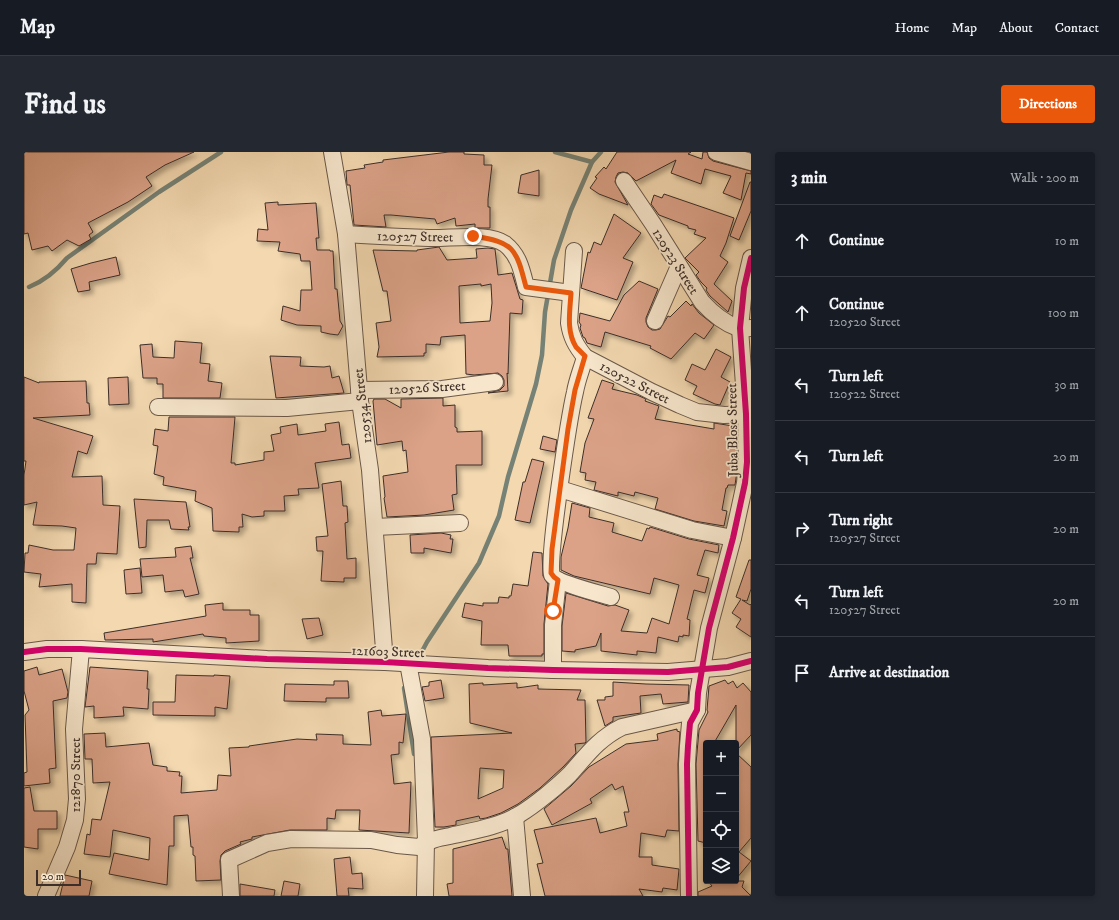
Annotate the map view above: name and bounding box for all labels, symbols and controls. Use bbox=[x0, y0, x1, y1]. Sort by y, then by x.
text: Map bbox=[20, 16, 55, 39]
text: Home bbox=[895, 19, 929, 37]
text: Map bbox=[951, 19, 977, 37]
text: About bbox=[999, 19, 1033, 37]
text: Contact bbox=[1055, 19, 1099, 37]
button: Directions bbox=[1001, 85, 1095, 123]
text: Find us bbox=[24, 87, 106, 122]
text: 3 min bbox=[791, 167, 827, 189]
text: Walk · 200 m bbox=[1010, 170, 1079, 186]
street label: 120523 Street bbox=[648, 225, 703, 298]
street label: 120527 Street bbox=[377, 227, 454, 247]
route end bbox=[464, 227, 482, 245]
icon: ahead bbox=[791, 230, 813, 252]
text: Continue bbox=[829, 231, 884, 250]
text: 10 m bbox=[1055, 233, 1079, 249]
text: Continue bbox=[829, 295, 884, 314]
icon: ahead bbox=[791, 302, 813, 324]
text: 100 m bbox=[1048, 305, 1079, 321]
text: 120520 Street bbox=[829, 314, 901, 330]
street label: 120522 Street bbox=[596, 358, 673, 408]
street label: 120534 Street bbox=[349, 367, 377, 445]
text: Turn left bbox=[829, 367, 883, 386]
icon: left bbox=[791, 374, 813, 396]
street label: 120526 Street bbox=[388, 377, 466, 399]
text: 30 m bbox=[1055, 377, 1079, 393]
street label: Juba Blose Street bbox=[723, 382, 743, 479]
text: 120522 Street bbox=[829, 386, 900, 402]
icon: left bbox=[791, 446, 813, 468]
text: Turn left bbox=[829, 447, 883, 466]
text: 20 m bbox=[1053, 449, 1079, 465]
text: Turn right bbox=[829, 511, 892, 530]
icon: right bbox=[791, 518, 813, 540]
text: 20 m bbox=[1053, 521, 1079, 537]
text: 120527 Street bbox=[829, 530, 900, 546]
text: Turn left bbox=[829, 583, 883, 602]
icon: left bbox=[791, 590, 813, 612]
text: 20 m bbox=[1053, 593, 1079, 609]
route start bbox=[544, 602, 562, 620]
text: 120527 Street bbox=[829, 602, 900, 618]
street label: 121603 Street bbox=[351, 642, 425, 662]
icon: arrive bbox=[791, 662, 813, 684]
text: Arrive at destination bbox=[829, 663, 949, 682]
street label: 121870 Street bbox=[67, 737, 85, 813]
map controls bbox=[703, 740, 739, 884]
button: + bbox=[703, 740, 739, 776]
button: − bbox=[703, 776, 739, 812]
button: locate bbox=[703, 812, 739, 848]
button: layers bbox=[703, 848, 739, 884]
scale bar bbox=[36, 868, 81, 887]
text: 20 m bbox=[42, 870, 64, 884]

